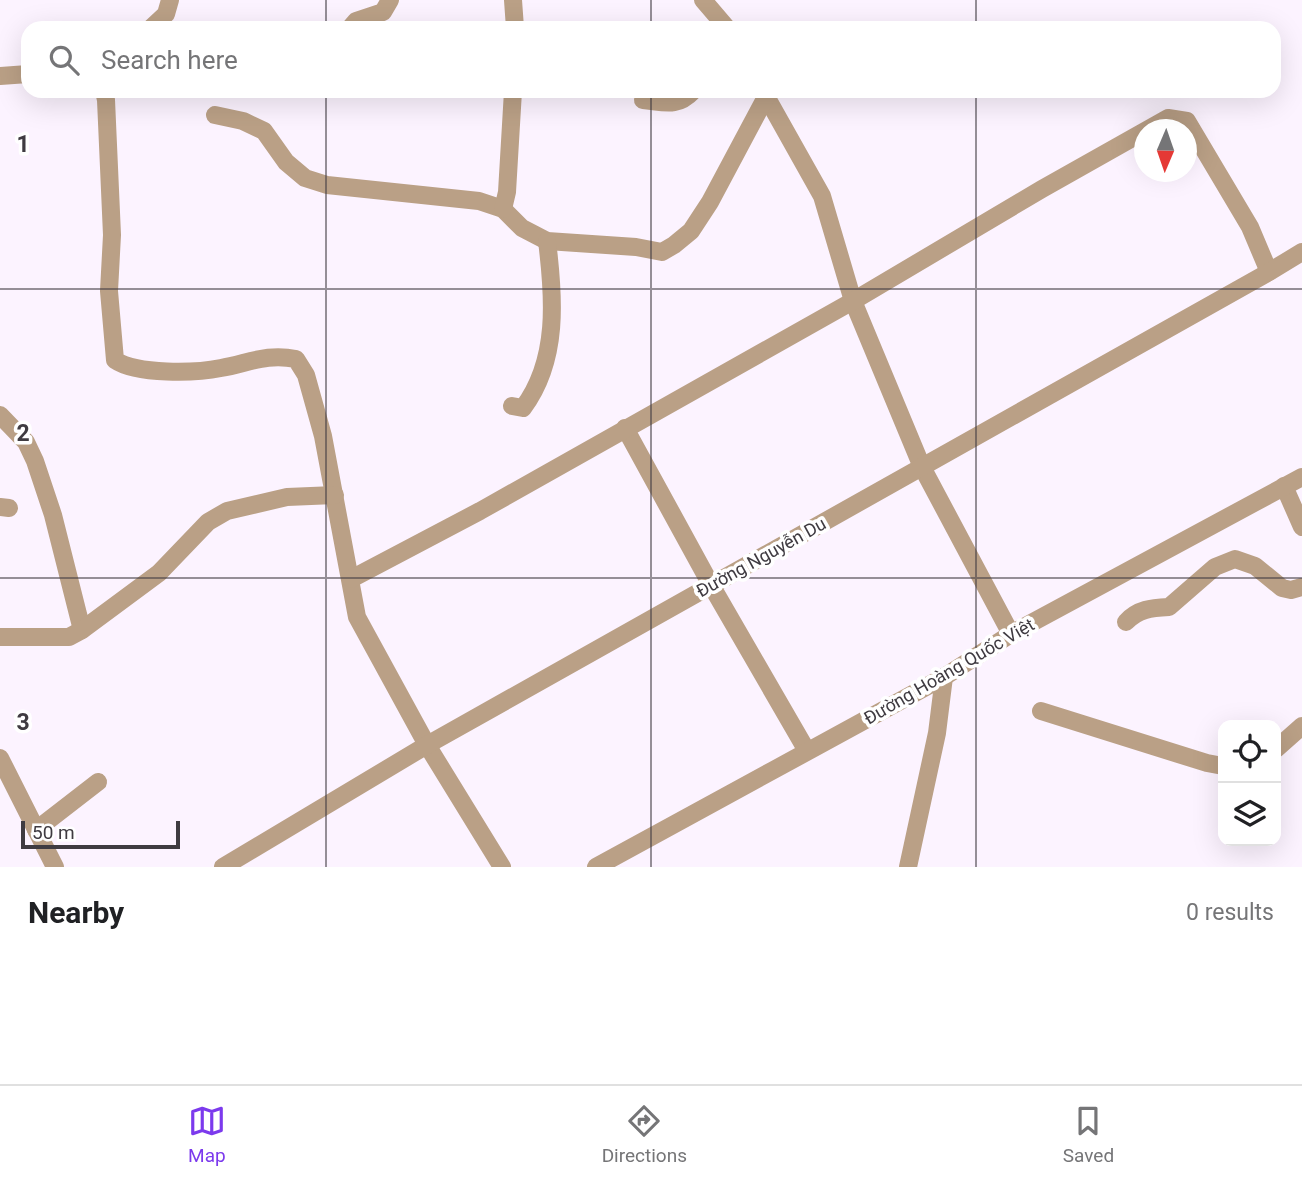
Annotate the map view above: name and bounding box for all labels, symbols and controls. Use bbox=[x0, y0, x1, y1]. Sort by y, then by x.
search box bbox=[21, 21, 1281, 98]
icon: search bbox=[45, 41, 83, 79]
text: Search here bbox=[101, 45, 238, 75]
north arrow bbox=[1134, 119, 1197, 182]
text: 1 bbox=[16, 131, 30, 158]
text: 2 bbox=[16, 420, 30, 447]
street label: Đường Nguyễn Du bbox=[693, 513, 829, 601]
street label: Đường Hoàng Quốc Việt bbox=[860, 614, 1038, 728]
text: 3 bbox=[16, 709, 30, 736]
map controls bbox=[1218, 720, 1281, 846]
button: locate bbox=[1218, 720, 1281, 783]
button: layers bbox=[1218, 783, 1281, 846]
scale bar bbox=[21, 818, 180, 850]
text: 50 m bbox=[32, 821, 75, 844]
text: Nearby bbox=[28, 895, 124, 930]
text: 0 results bbox=[1186, 899, 1274, 926]
tab: Map bbox=[188, 1102, 226, 1167]
tab: Directions bbox=[602, 1102, 687, 1167]
tab: Saved bbox=[1063, 1102, 1114, 1167]

